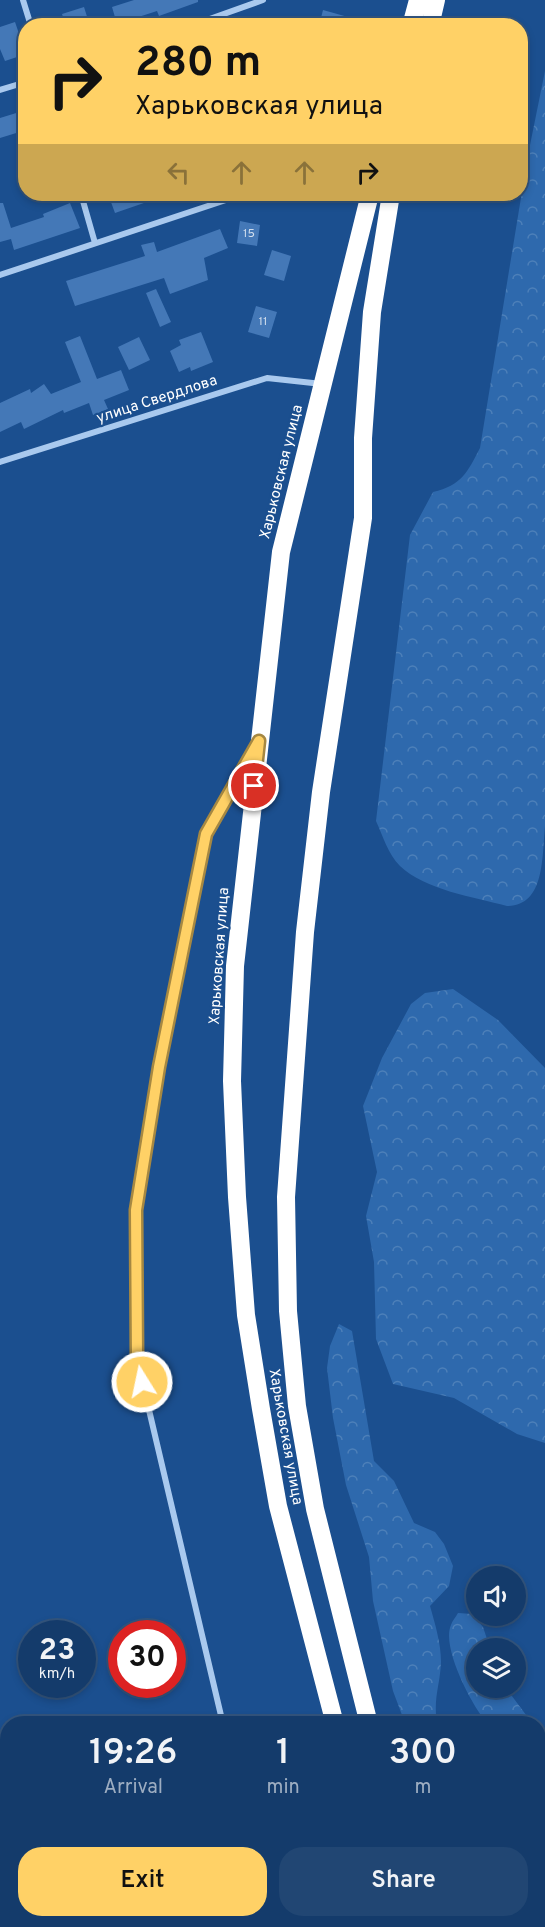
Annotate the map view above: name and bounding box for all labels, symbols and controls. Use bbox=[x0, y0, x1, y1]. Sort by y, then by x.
text: 280 m bbox=[135, 38, 261, 91]
icon: right bbox=[36, 42, 114, 120]
text: Харьковская улица bbox=[135, 90, 383, 124]
icon: left bbox=[162, 156, 195, 189]
icon: ahead bbox=[225, 156, 258, 189]
icon: ahead bbox=[288, 156, 321, 189]
icon: right bbox=[351, 156, 384, 189]
house number: 15 bbox=[243, 226, 255, 242]
house number: 11 bbox=[259, 314, 267, 330]
street label: улица Свердлова bbox=[94, 372, 220, 428]
street label: Харьковская улица bbox=[256, 403, 308, 541]
pin bbox=[228, 760, 279, 811]
icon: arrive bbox=[237, 769, 270, 802]
street label: Харьковская улица bbox=[206, 887, 234, 1025]
position arrow bbox=[110, 1350, 174, 1414]
street label: Харьковская улица bbox=[264, 1368, 306, 1506]
map controls bbox=[466, 1566, 526, 1698]
button: sound bbox=[466, 1566, 526, 1626]
speed limit sign: 30 bbox=[108, 1620, 186, 1698]
text: 23 bbox=[39, 1633, 75, 1670]
button: layers bbox=[466, 1638, 526, 1698]
text: km/h bbox=[39, 1665, 75, 1684]
text: 19:26 bbox=[89, 1731, 177, 1777]
text: 1 bbox=[276, 1731, 290, 1777]
text: 300 bbox=[389, 1731, 457, 1777]
text: Arrival bbox=[103, 1775, 163, 1801]
text: min bbox=[267, 1775, 300, 1801]
text: m bbox=[414, 1775, 431, 1801]
button: Exit bbox=[18, 1847, 267, 1916]
button: Share bbox=[279, 1847, 528, 1916]

